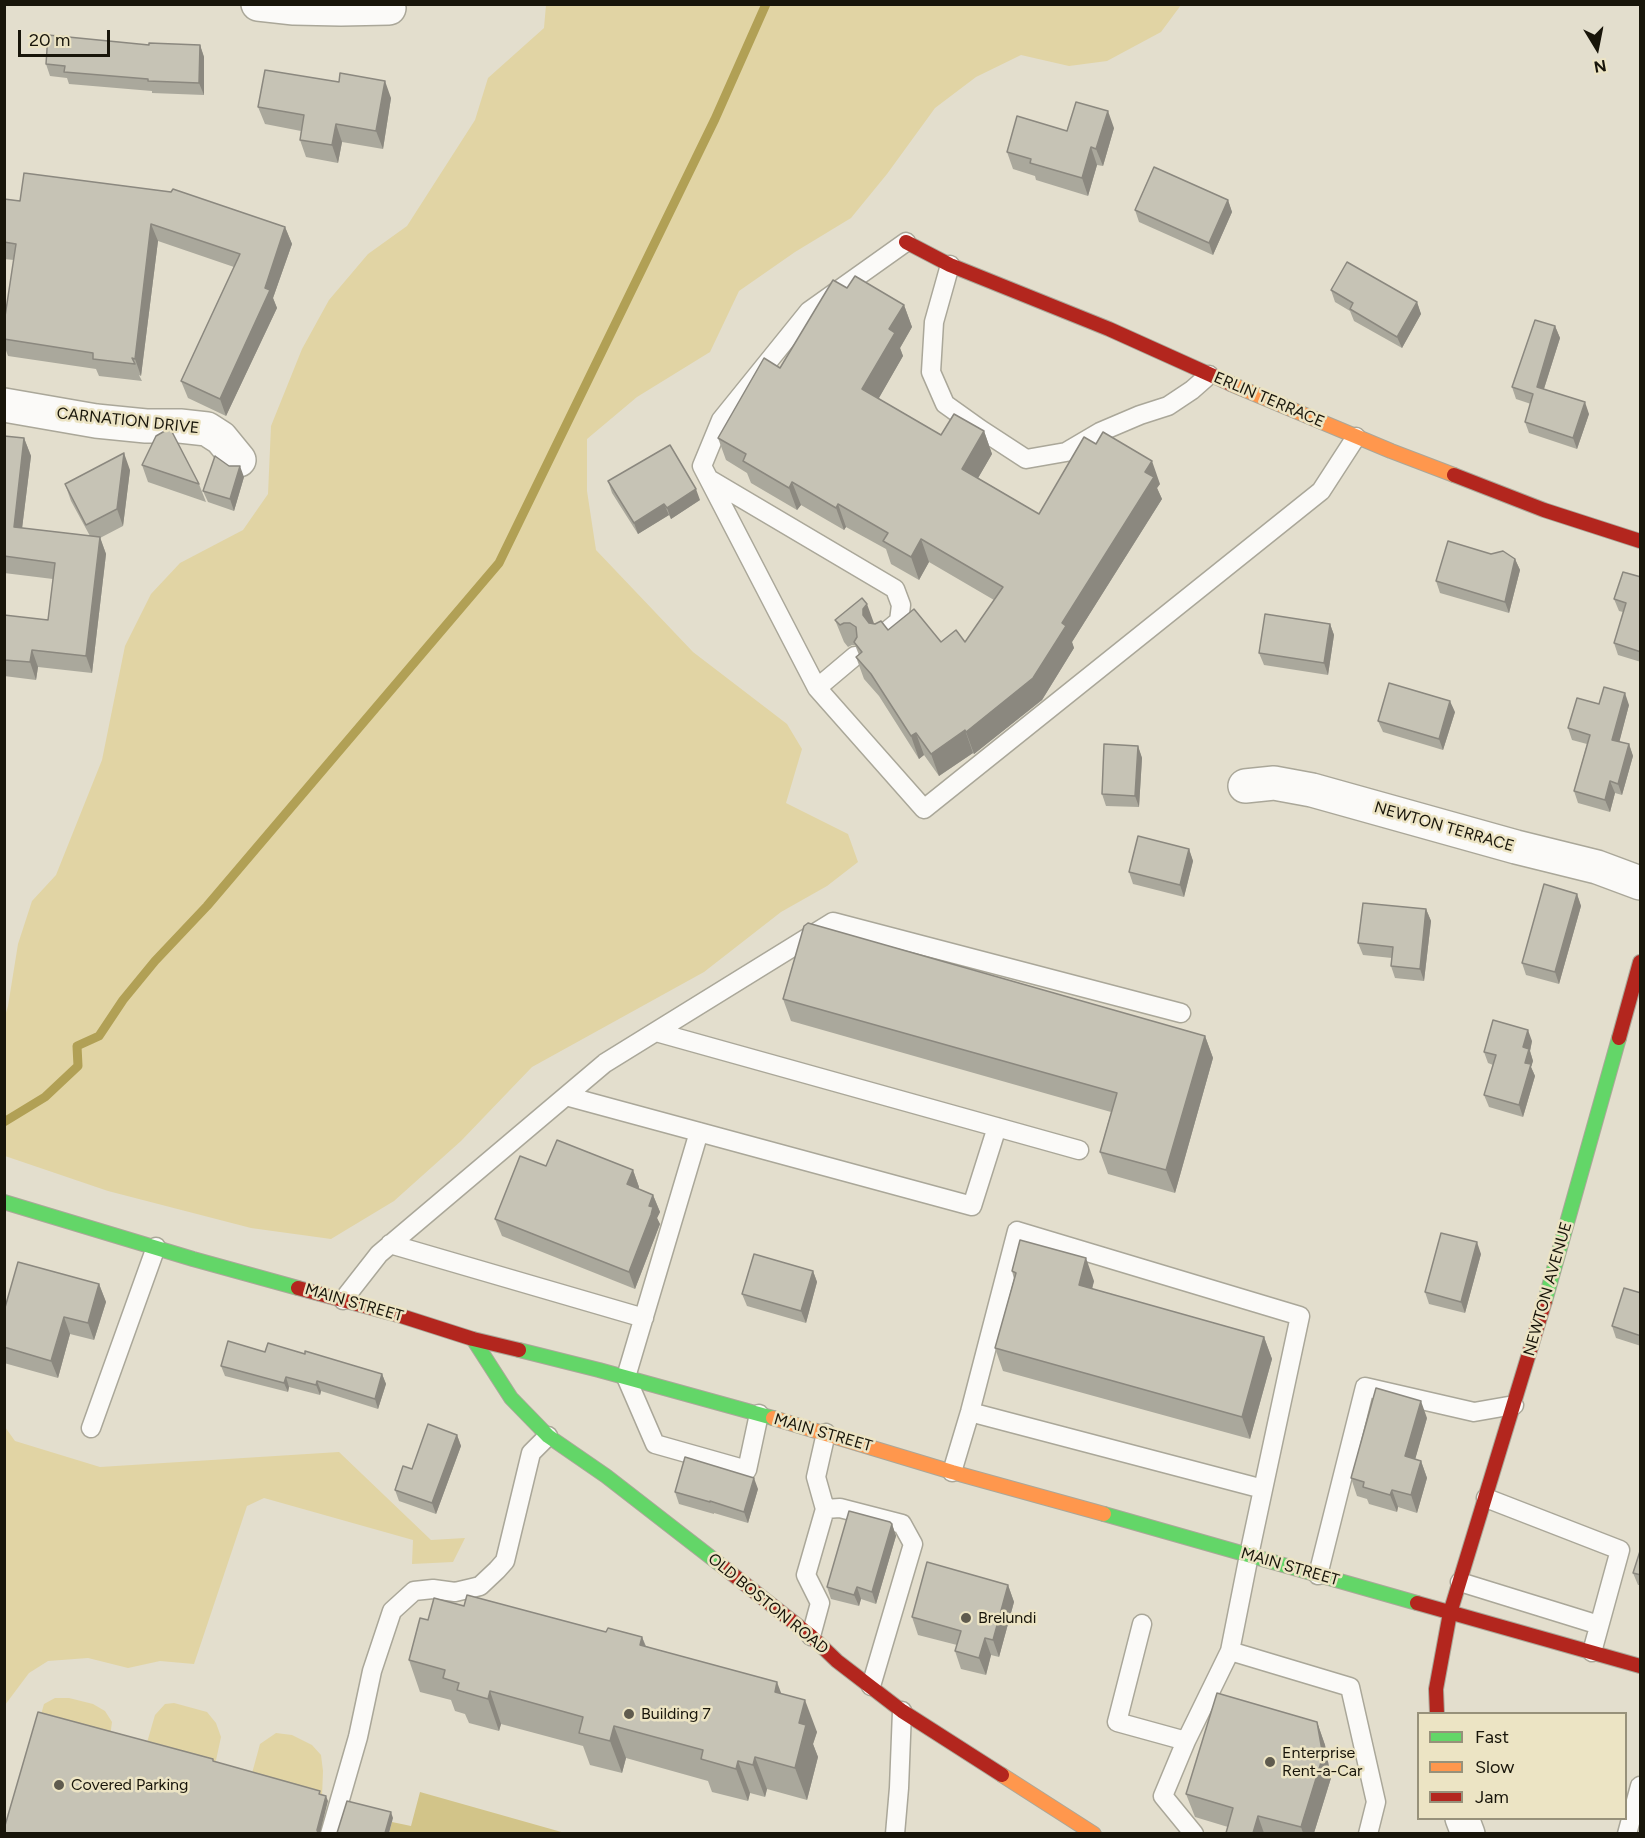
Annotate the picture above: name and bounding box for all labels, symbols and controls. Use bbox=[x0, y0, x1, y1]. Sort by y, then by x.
scale bar bbox=[21, 18, 112, 56]
north arrow bbox=[1567, 18, 1627, 78]
text: 20 m bbox=[29, 29, 70, 51]
text: N bbox=[1592, 56, 1608, 77]
street label: ERLIN TERRACE bbox=[1211, 368, 1327, 432]
street label: CARNATION DRIVE bbox=[56, 404, 200, 438]
street label: NEWTON TERRACE bbox=[1372, 798, 1516, 856]
street label: NEWTON AVENUE bbox=[1520, 1220, 1576, 1358]
street label: MAIN STREET bbox=[303, 1280, 405, 1326]
street label: MAIN STREET bbox=[772, 1410, 874, 1456]
street label: MAIN STREET bbox=[1239, 1544, 1341, 1590]
street label: OLD BOSTON ROAD bbox=[704, 1549, 832, 1659]
place label: Brelundi bbox=[978, 1608, 1036, 1628]
marker: Brelundi bbox=[959, 1611, 973, 1625]
place label: Building 7 bbox=[641, 1704, 711, 1724]
marker: Building 7 bbox=[622, 1707, 636, 1721]
legend bbox=[1417, 1712, 1627, 1820]
text: Fast bbox=[1475, 1726, 1509, 1748]
place label: Enterprise Rent-a-Car bbox=[1282, 1743, 1362, 1781]
marker: Enterprise Rent-a-Car bbox=[1263, 1755, 1277, 1769]
text: Slow bbox=[1475, 1756, 1514, 1778]
place label: Covered Parking bbox=[71, 1775, 188, 1795]
marker: Covered Parking bbox=[52, 1778, 66, 1792]
text: Jam bbox=[1475, 1786, 1509, 1808]

